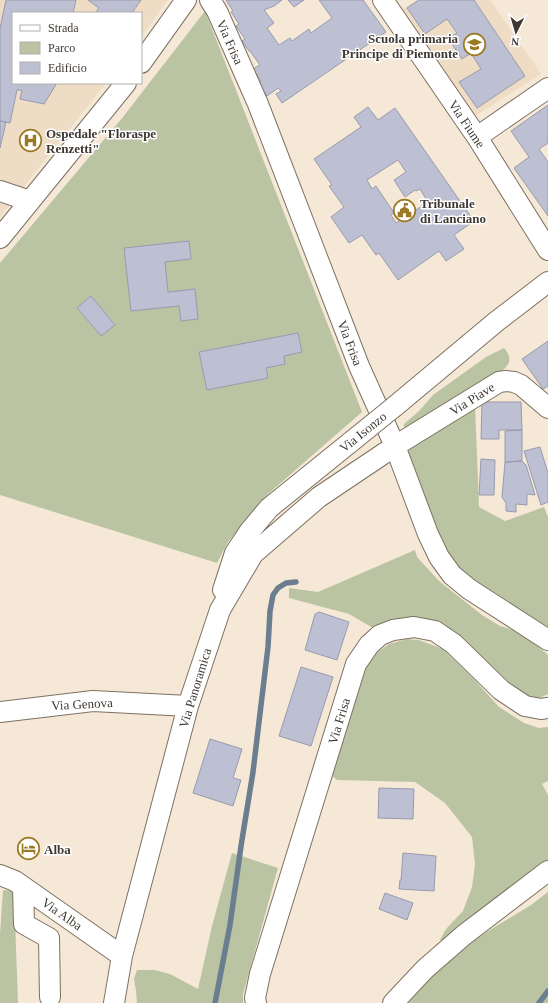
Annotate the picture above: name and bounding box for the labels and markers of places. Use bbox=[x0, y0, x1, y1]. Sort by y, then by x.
place label: Scuola primaria Principe di Piemonte bbox=[342, 31, 458, 61]
school or university icon: Scuola primaria Principe di Piemonte bbox=[461, 32, 487, 58]
place label: Ospedale "Floraspe Renzetti" bbox=[46, 126, 156, 156]
hospital icon: Ospedale "Floraspe Renzetti" bbox=[18, 127, 44, 153]
place label: Tribunale di Lanciano bbox=[420, 196, 486, 226]
public building icon: Tribunale di Lanciano bbox=[392, 197, 418, 223]
hotel icon: Alba bbox=[15, 836, 41, 862]
place label: Alba bbox=[44, 842, 71, 857]

